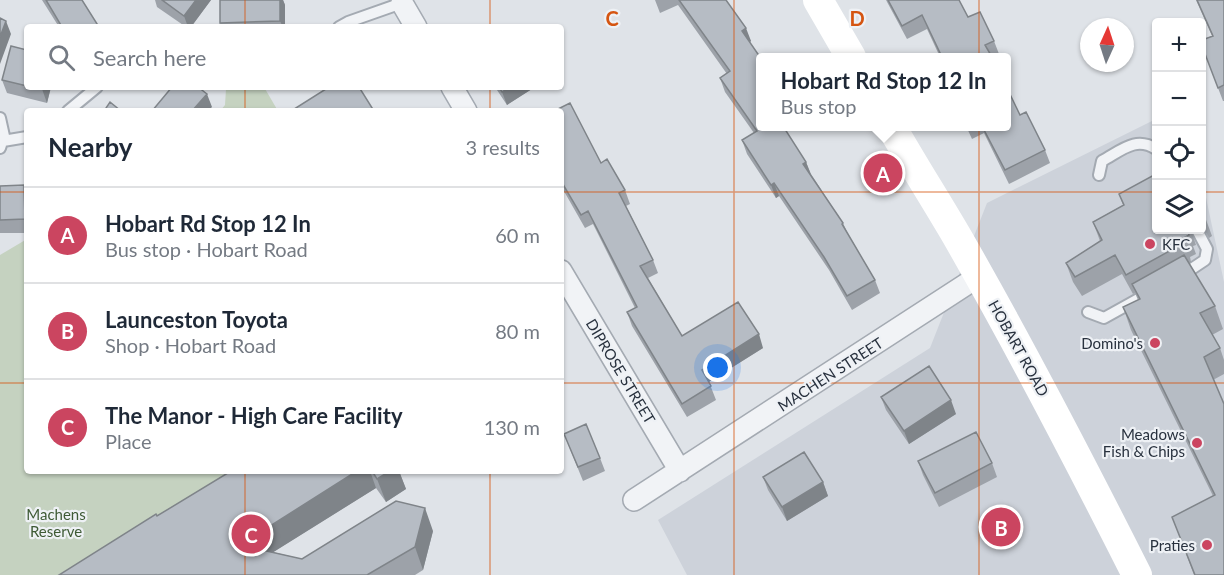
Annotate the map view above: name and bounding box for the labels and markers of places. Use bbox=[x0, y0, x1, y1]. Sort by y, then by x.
pin: A bbox=[864, 150, 902, 195]
place label: KFC bbox=[1162, 235, 1190, 253]
marker: KFC bbox=[1143, 237, 1157, 251]
place label: Domino's bbox=[1081, 334, 1143, 352]
marker: Domino's bbox=[1148, 336, 1162, 350]
place label: Meadows Fish & Chips bbox=[1103, 425, 1185, 460]
marker: Meadows Fish & Chips bbox=[1190, 436, 1204, 450]
pin: B bbox=[982, 504, 1020, 550]
pin: C bbox=[232, 512, 270, 556]
place label: Praties bbox=[1150, 536, 1195, 554]
marker: Praties bbox=[1200, 538, 1214, 552]

